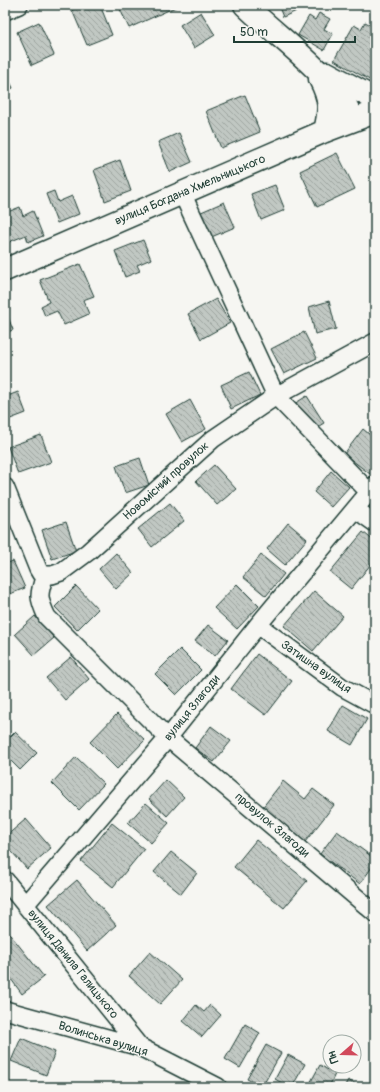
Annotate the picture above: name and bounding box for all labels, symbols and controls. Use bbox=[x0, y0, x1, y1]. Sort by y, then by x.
scale bar bbox=[234, 18, 355, 44]
text: 50 m bbox=[240, 25, 268, 40]
street label: вулиця Богдана Хмельницького bbox=[112, 151, 268, 229]
street label: Новомісний провулок bbox=[120, 438, 212, 524]
street label: Затишна вулиця bbox=[278, 637, 354, 697]
street label: вулиця Злагоди bbox=[161, 671, 224, 744]
street label: провулок Злагоди bbox=[232, 789, 313, 861]
street label: вулиця Данила Галицького bbox=[24, 906, 122, 1022]
street label: Волинська вулиця bbox=[56, 1018, 150, 1060]
north arrow bbox=[322, 1034, 362, 1074]
text: Пн bbox=[325, 1049, 341, 1065]

